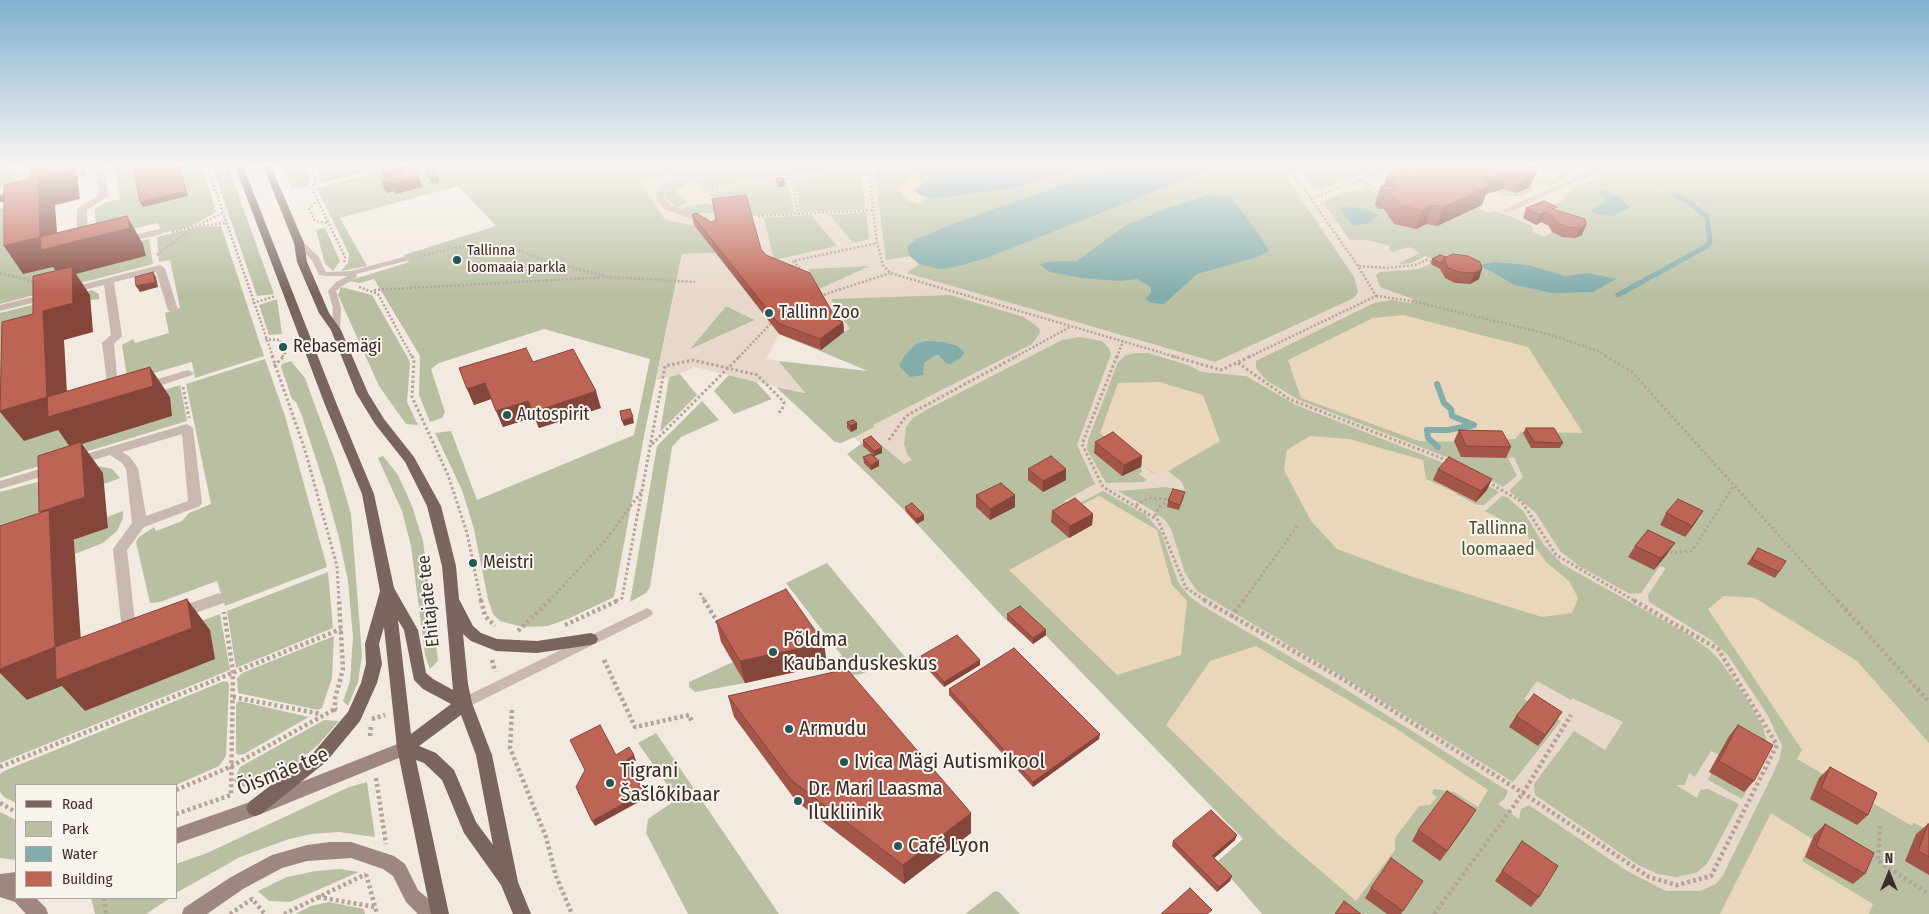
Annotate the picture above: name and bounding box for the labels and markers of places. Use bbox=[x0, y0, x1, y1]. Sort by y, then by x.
place label: Tallinna loomaaia parkla bbox=[467, 242, 566, 277]
marker: Tallinna loomaaia parkla bbox=[451, 254, 463, 266]
place label: Tallinn Zoo bbox=[779, 302, 859, 324]
marker: Tallinn Zoo bbox=[763, 307, 775, 319]
place label: Rebasemägi bbox=[293, 336, 382, 358]
marker: Rebasemägi bbox=[277, 341, 289, 353]
place label: Autospirit bbox=[517, 404, 589, 426]
marker: Autospirit bbox=[501, 409, 513, 421]
place label: Meistri bbox=[483, 552, 534, 574]
marker: Meistri bbox=[467, 557, 479, 569]
place label: Põldma Kaubanduskeskus bbox=[783, 627, 937, 677]
marker: Põldma Kaubanduskeskus bbox=[767, 646, 779, 658]
place label: Armudu bbox=[799, 716, 867, 742]
marker: Armudu bbox=[783, 723, 795, 735]
place label: Ivica Mägi Autismikool bbox=[854, 749, 1045, 775]
marker: Ivica Mägi Autismikool bbox=[838, 756, 850, 768]
place label: Tigrani Šašlõkibaar bbox=[620, 758, 720, 808]
place label: Dr. Mari Laasma Ilukliinik bbox=[808, 776, 943, 826]
marker: Tigrani Šašlõkibaar bbox=[604, 777, 616, 789]
marker: Dr. Mari Laasma Ilukliinik bbox=[792, 795, 804, 807]
place label: Café Lyon bbox=[908, 833, 990, 859]
marker: Café Lyon bbox=[892, 840, 904, 852]

